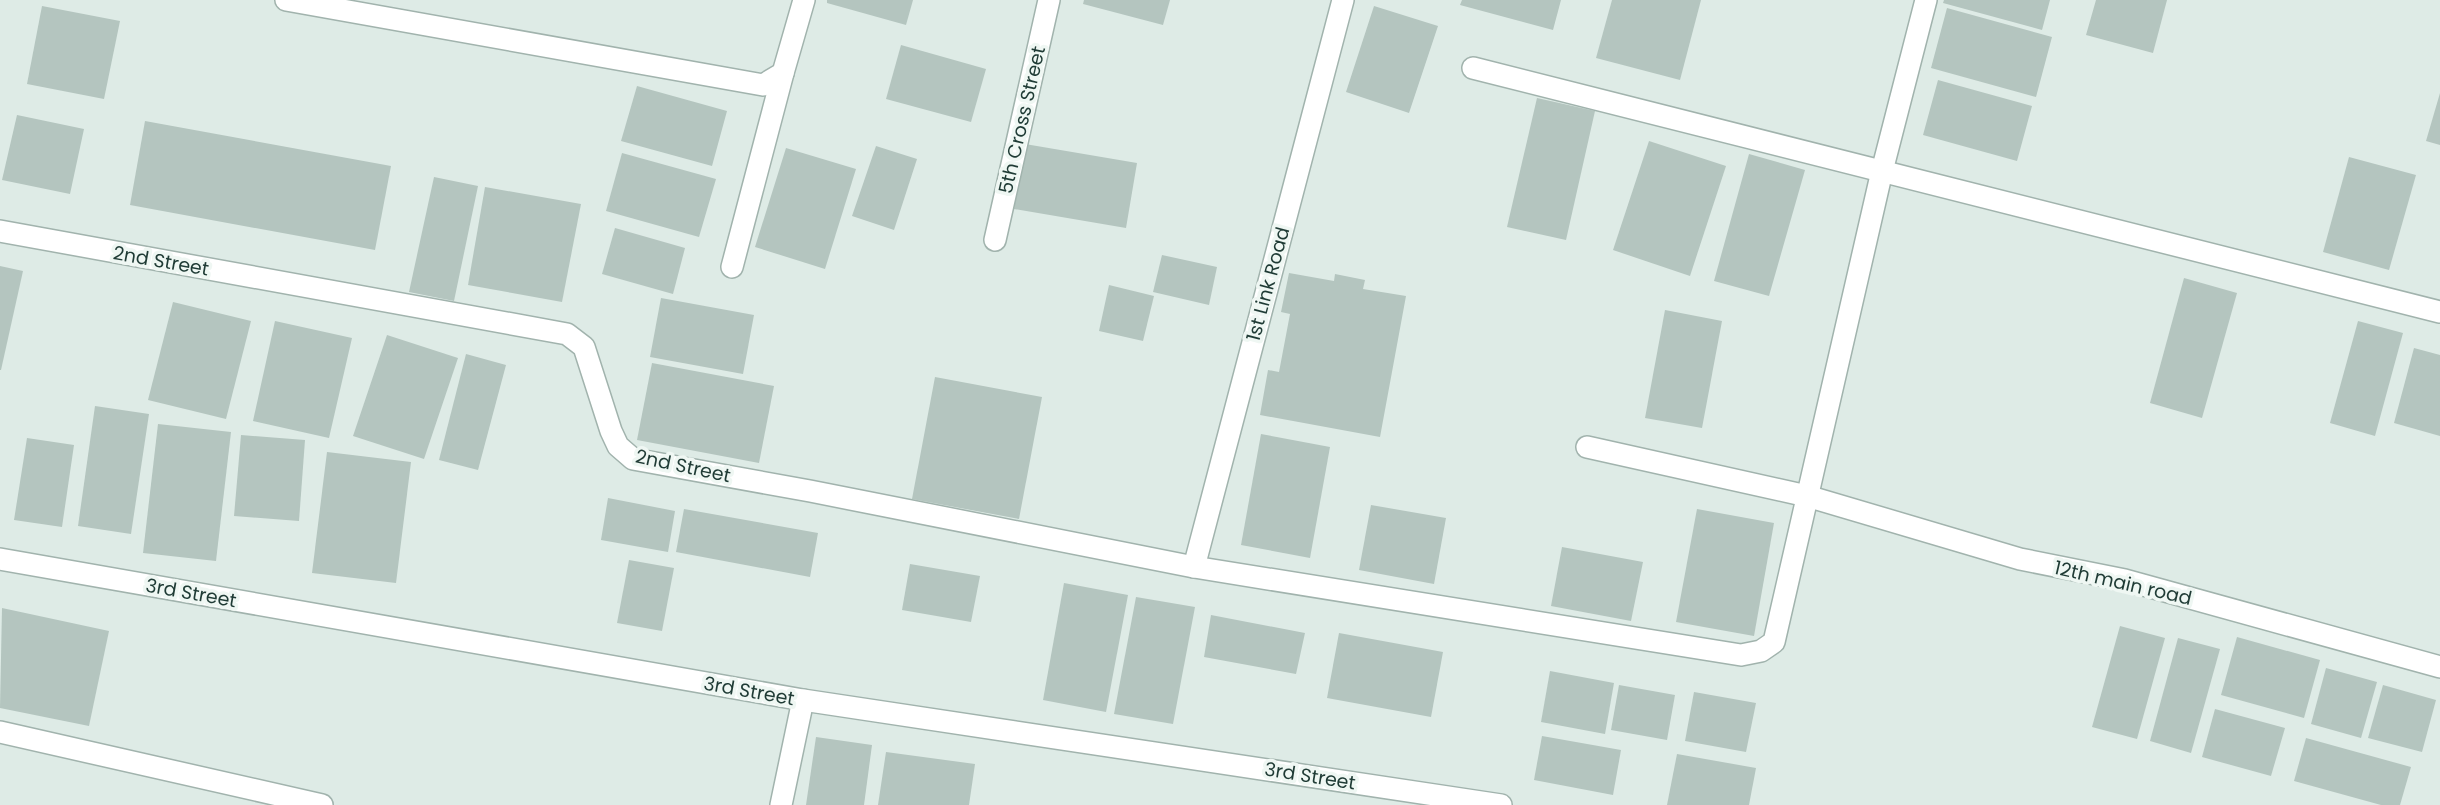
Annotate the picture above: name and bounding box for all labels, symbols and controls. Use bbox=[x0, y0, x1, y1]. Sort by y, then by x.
street label: 5th Cross Street bbox=[992, 44, 1052, 196]
street label: 1st Link Road bbox=[1240, 224, 1296, 344]
street label: 2nd Street bbox=[111, 239, 211, 283]
street label: 2nd Street bbox=[633, 443, 733, 489]
street label: 12th main road bbox=[2052, 554, 2194, 612]
street label: 3rd Street bbox=[143, 572, 239, 614]
street label: 3rd Street bbox=[701, 670, 797, 712]
street label: 3rd Street bbox=[1263, 755, 1358, 797]

